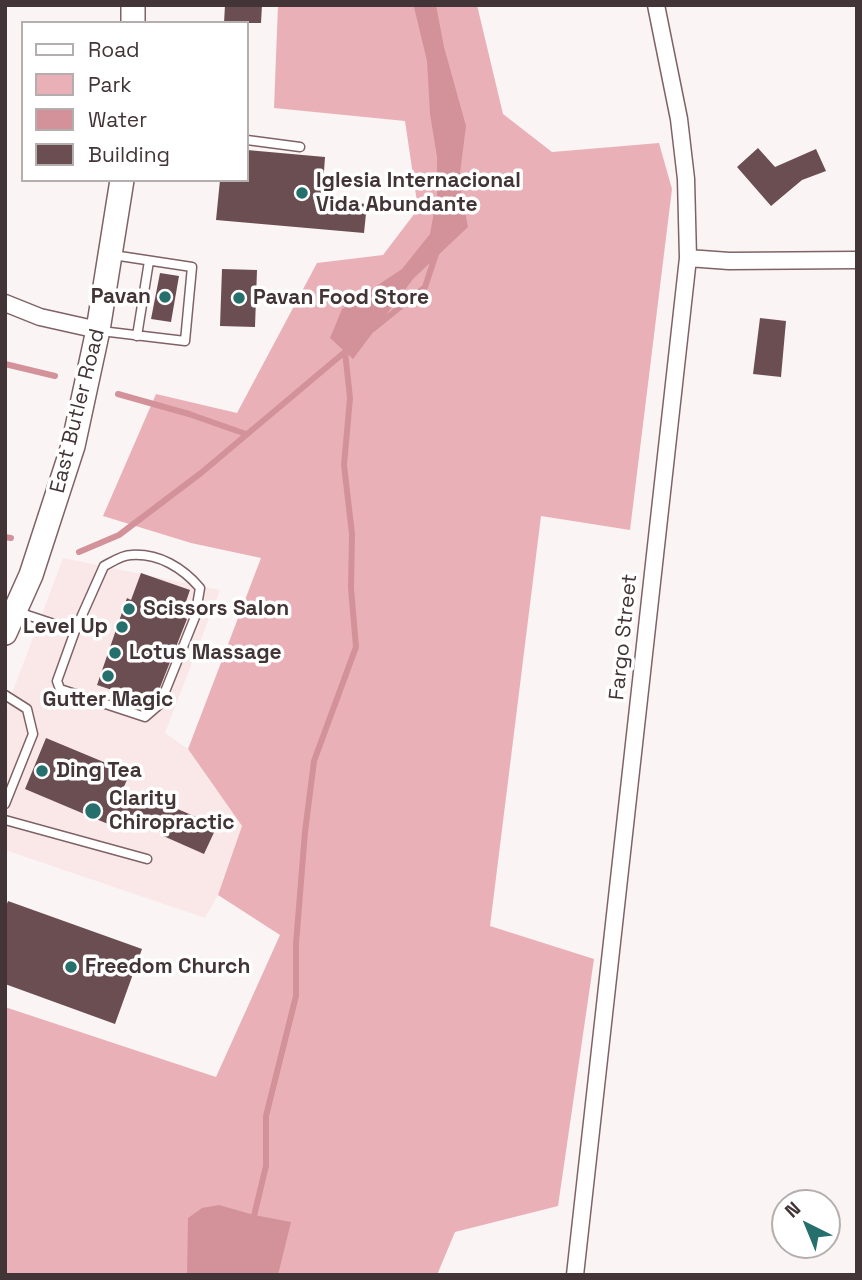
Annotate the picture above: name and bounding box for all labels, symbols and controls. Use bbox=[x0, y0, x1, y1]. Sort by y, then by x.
legend bbox=[21, 21, 248, 182]
text: Road bbox=[88, 36, 140, 63]
text: Park bbox=[88, 71, 132, 98]
text: Water bbox=[88, 106, 147, 133]
text: Building bbox=[88, 141, 170, 168]
place label: Iglesia Internacional Vida Abundante bbox=[316, 168, 521, 218]
marker: Iglesia Internacional Vida Abundante bbox=[294, 185, 310, 201]
place label: Pavan bbox=[91, 284, 151, 310]
place label: Pavan Food Store bbox=[253, 285, 429, 311]
marker: Pavan bbox=[157, 289, 173, 305]
marker: Pavan Food Store bbox=[231, 290, 247, 306]
street label: East Butler Road bbox=[45, 326, 111, 496]
street label: Fargo Street bbox=[605, 573, 643, 701]
place label: Scissors Salon bbox=[143, 596, 289, 622]
marker: Scissors Salon bbox=[121, 601, 137, 617]
place label: Level Up bbox=[23, 614, 108, 640]
marker: Level Up bbox=[114, 619, 130, 635]
place label: Lotus Massage bbox=[129, 640, 282, 666]
marker: Lotus Massage bbox=[107, 645, 123, 661]
marker: Gutter Magic bbox=[100, 668, 116, 684]
place label: Gutter Magic bbox=[43, 687, 173, 713]
place label: Ding Tea bbox=[56, 758, 142, 784]
marker: Ding Tea bbox=[34, 763, 50, 779]
place label: Clarity Chiropractic bbox=[109, 786, 235, 836]
marker: Clarity Chiropractic bbox=[83, 801, 103, 821]
place label: Freedom Church bbox=[85, 954, 250, 980]
marker: Freedom Church bbox=[63, 959, 79, 975]
north arrow bbox=[771, 1189, 841, 1259]
text: N bbox=[780, 1196, 806, 1223]

